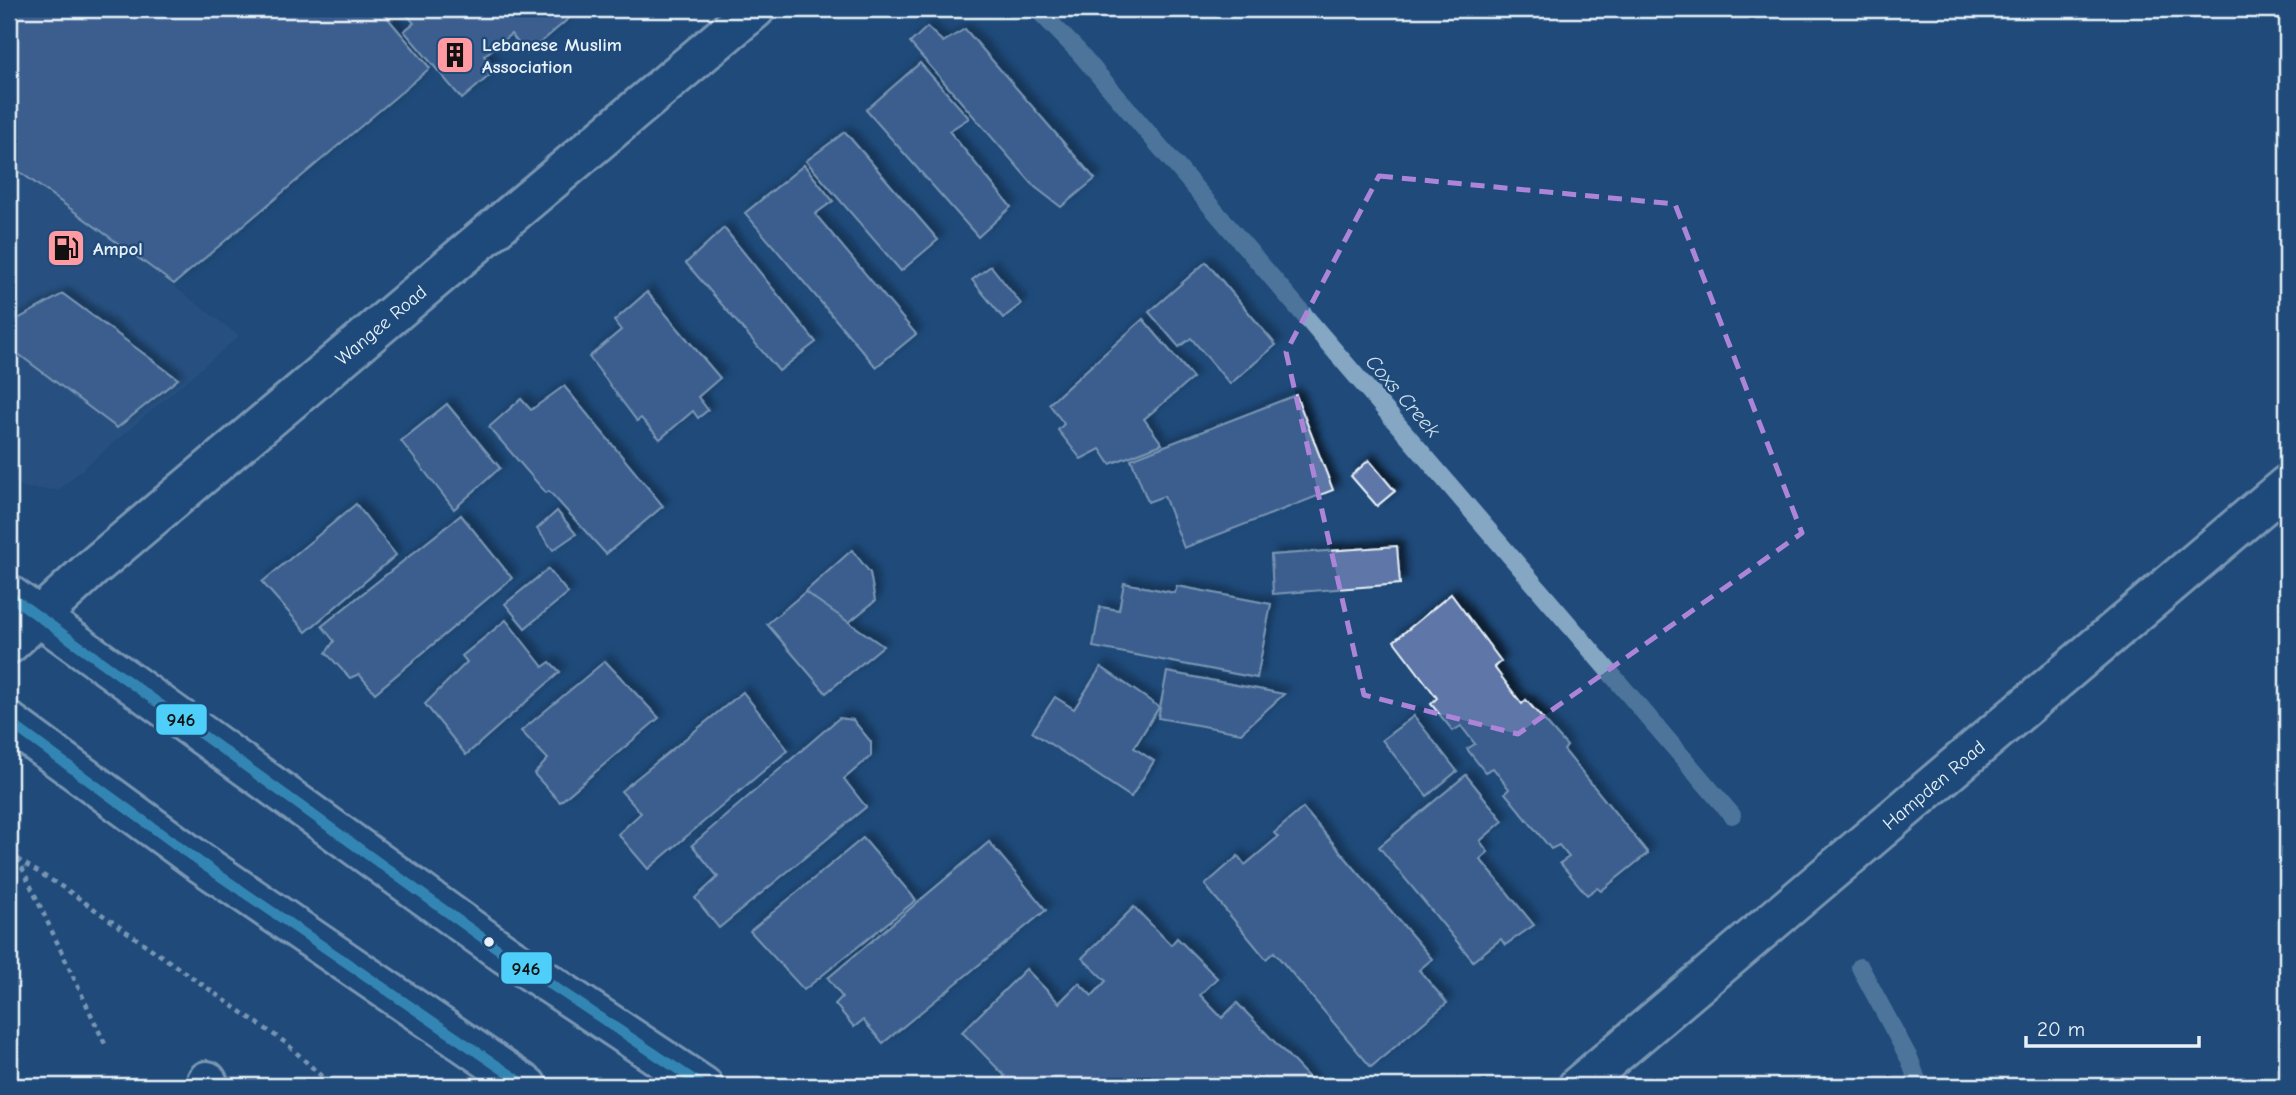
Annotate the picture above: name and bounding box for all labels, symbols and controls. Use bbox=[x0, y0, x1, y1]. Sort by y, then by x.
building icon: Lebanese Muslim Association bbox=[434, 34, 476, 76]
place label: Lebanese Muslim Association bbox=[482, 34, 622, 78]
fuel station icon: Ampol bbox=[45, 227, 87, 269]
place label: Ampol bbox=[93, 238, 143, 260]
street label: Wangee Road bbox=[331, 281, 431, 370]
water label: Coxs Creek bbox=[1361, 350, 1446, 443]
line badge: 946 bbox=[155, 703, 208, 736]
text: 946 bbox=[167, 709, 195, 731]
street label: Hampden Road bbox=[1879, 736, 1990, 835]
unlabelled marker bbox=[482, 935, 496, 949]
line badge: 946 bbox=[500, 951, 553, 985]
text: 946 bbox=[512, 958, 540, 980]
scale bar bbox=[2026, 1004, 2200, 1048]
text: 20 m bbox=[2037, 1017, 2085, 1041]

